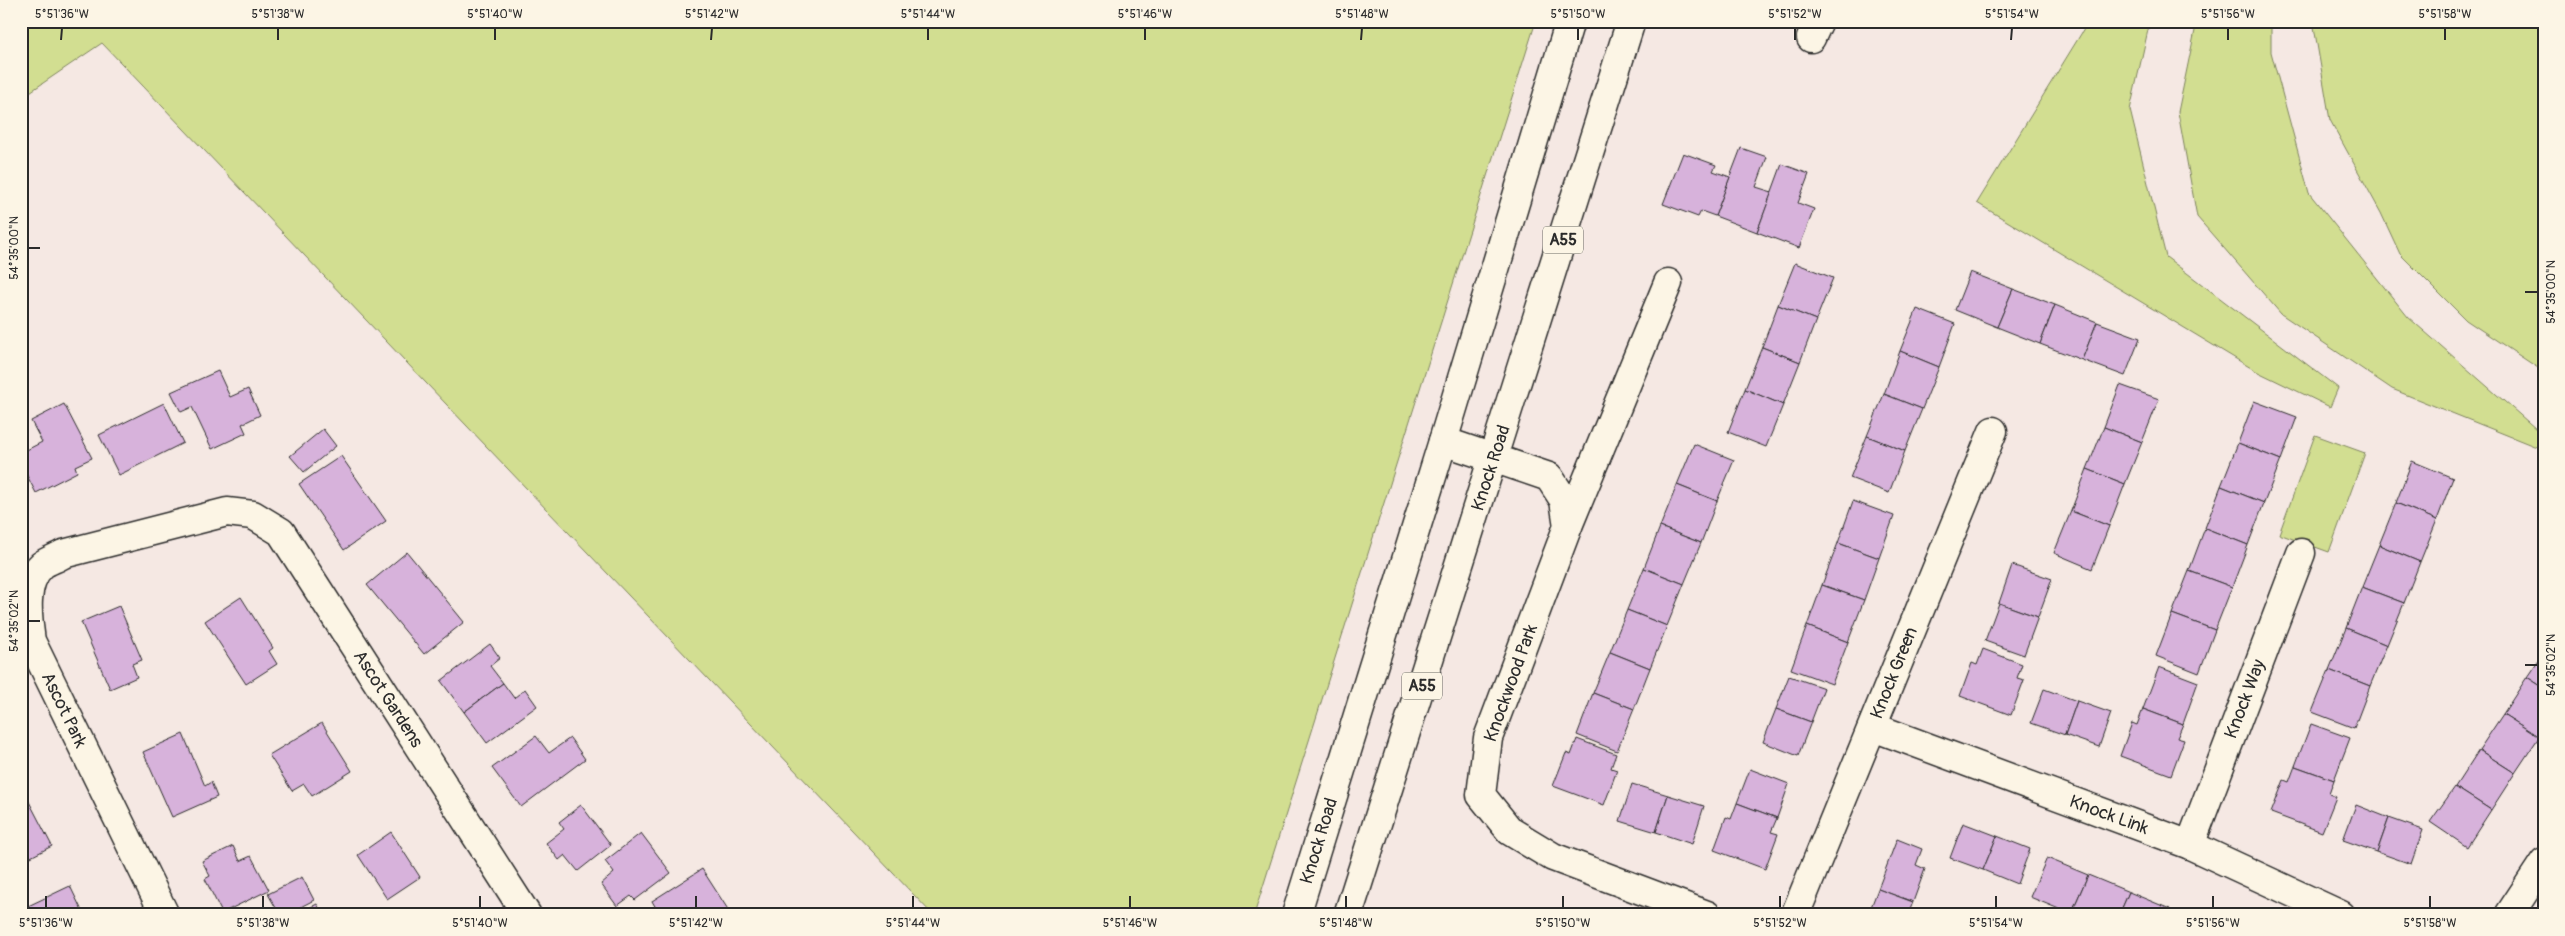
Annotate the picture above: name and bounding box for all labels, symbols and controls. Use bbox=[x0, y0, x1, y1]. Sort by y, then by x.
text: 5°51'36"W bbox=[35, 7, 89, 22]
text: 5°51'38"W bbox=[251, 7, 305, 22]
text: 5°51'40"W bbox=[467, 7, 523, 22]
text: 5°51'42"W bbox=[685, 7, 739, 22]
text: 5°51'44"W bbox=[901, 7, 955, 22]
text: 5°51'46"W bbox=[1118, 7, 1172, 22]
text: 5°51'48"W bbox=[1335, 7, 1389, 22]
text: 5°51'50"W bbox=[1550, 7, 1606, 22]
text: 5°51'52"W bbox=[1768, 7, 1822, 22]
text: 5°51'54"W bbox=[1985, 7, 2039, 22]
text: 5°51'56"W bbox=[2201, 7, 2255, 22]
text: 5°51'58"W bbox=[2418, 7, 2472, 22]
text: 54°35'00"N bbox=[7, 216, 22, 280]
road number: A55 bbox=[1543, 226, 1583, 254]
text: 54°35'00"N bbox=[2544, 260, 2559, 324]
street label: Knock Road bbox=[1466, 422, 1516, 514]
text: 54°35'02"N bbox=[7, 590, 22, 652]
street label: Knockwood Park bbox=[1479, 621, 1543, 745]
street label: Knock Green bbox=[1865, 624, 1923, 722]
text: 54°35'02"N bbox=[2544, 634, 2559, 696]
street label: Ascot Gardens bbox=[348, 646, 428, 752]
street label: Knock Way bbox=[2219, 656, 2271, 742]
street label: Ascot Park bbox=[36, 668, 92, 752]
road number: A55 bbox=[1402, 672, 1442, 699]
street label: Knock Link bbox=[2066, 790, 2152, 840]
street label: Knock Road bbox=[1295, 795, 1343, 887]
text: 5°51'36"W bbox=[19, 916, 73, 931]
text: 5°51'38"W bbox=[236, 916, 290, 931]
text: 5°51'40"W bbox=[452, 916, 508, 931]
text: 5°51'42"W bbox=[669, 916, 723, 931]
text: 5°51'44"W bbox=[886, 916, 940, 931]
text: 5°51'46"W bbox=[1103, 916, 1157, 931]
text: 5°51'48"W bbox=[1319, 916, 1373, 931]
text: 5°51'50"W bbox=[1535, 916, 1591, 931]
text: 5°51'52"W bbox=[1753, 916, 1807, 931]
text: 5°51'54"W bbox=[1969, 916, 2023, 931]
text: 5°51'56"W bbox=[2186, 916, 2240, 931]
text: 5°51'58"W bbox=[2403, 916, 2457, 931]

